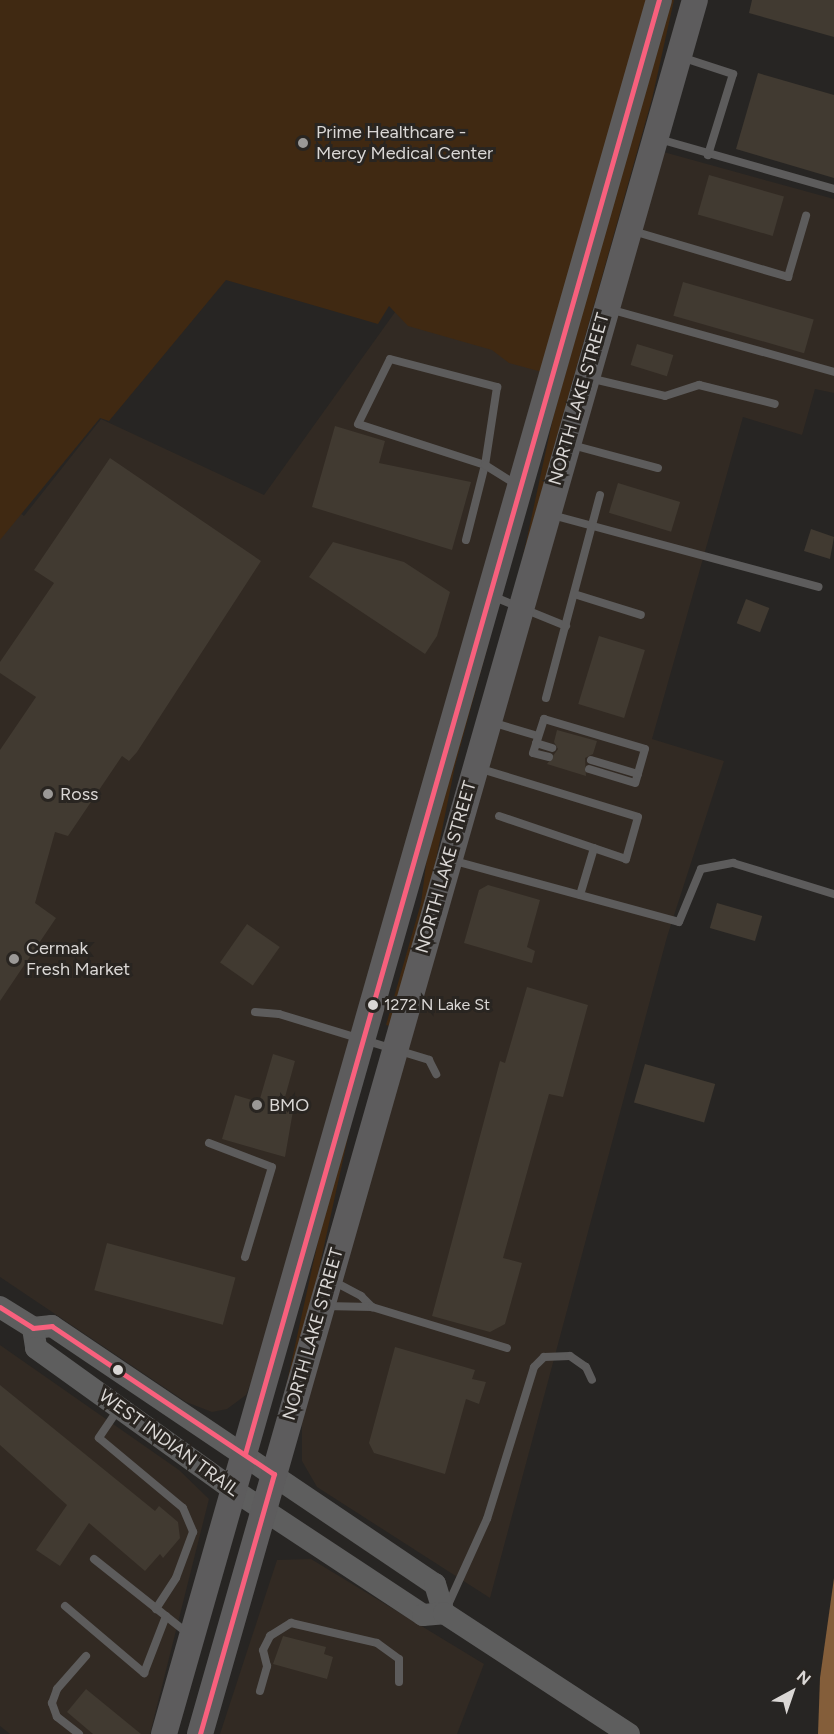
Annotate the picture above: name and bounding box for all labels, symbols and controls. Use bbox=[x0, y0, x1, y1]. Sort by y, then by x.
place label: Prime Healthcare - Mercy Medical Center bbox=[316, 122, 493, 164]
marker: Prime Healthcare - Mercy Medical Center bbox=[294, 134, 312, 152]
street label: NORTH LAKE STREET bbox=[544, 310, 614, 488]
street label: NORTH LAKE STREET bbox=[411, 778, 481, 956]
place label: Ross bbox=[60, 783, 98, 805]
marker: Ross bbox=[41, 787, 55, 801]
place label: Cermak Fresh Market bbox=[26, 938, 130, 980]
marker: Cermak Fresh Market bbox=[7, 952, 21, 966]
place label: 1272 N Lake St bbox=[384, 995, 490, 1015]
marker: 1272 N Lake St bbox=[367, 999, 379, 1011]
place label: BMO bbox=[269, 1094, 309, 1116]
marker: BMO bbox=[250, 1098, 264, 1112]
street label: NORTH LAKE STREET bbox=[278, 1245, 348, 1423]
unlabelled marker bbox=[112, 1364, 124, 1376]
street label: WEST INDIAN TRAIL bbox=[95, 1385, 243, 1501]
north arrow bbox=[762, 1662, 822, 1722]
text: N bbox=[793, 1667, 815, 1689]

